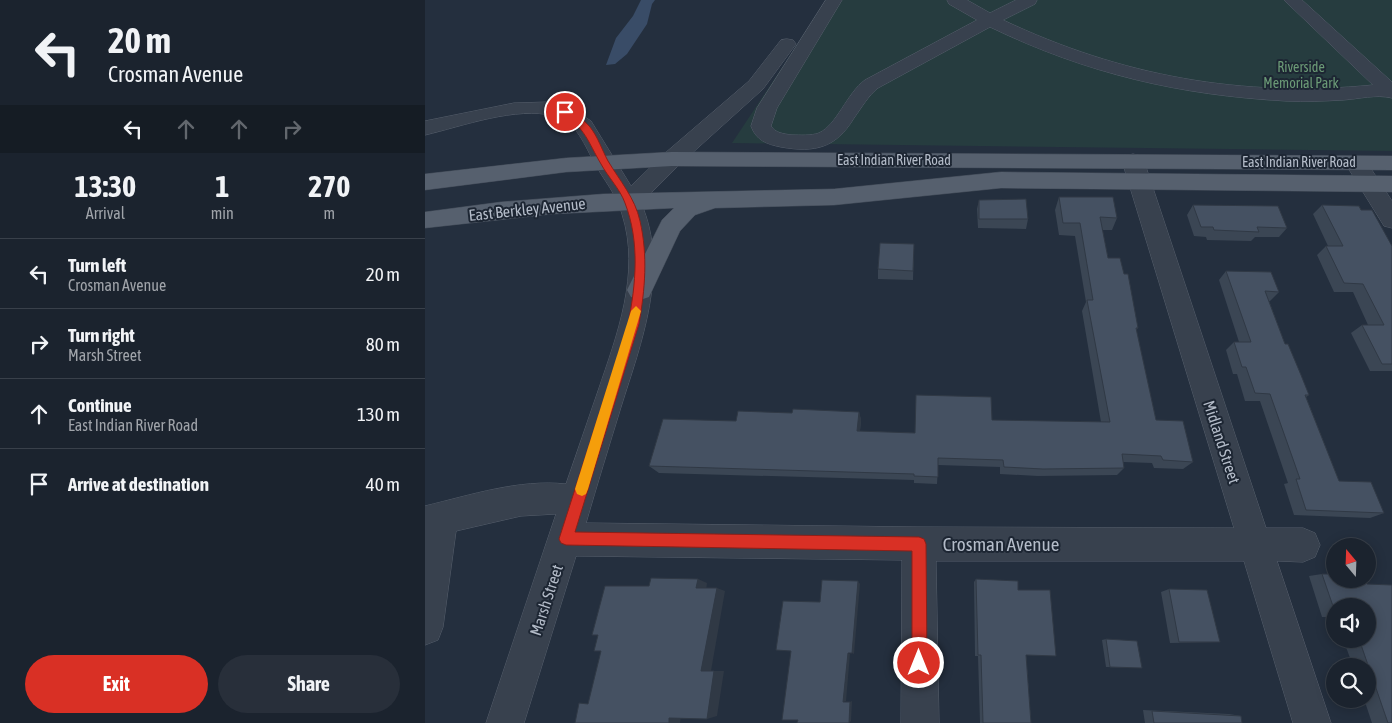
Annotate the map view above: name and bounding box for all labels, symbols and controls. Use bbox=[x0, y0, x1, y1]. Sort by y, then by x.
icon: left bbox=[25, 20, 90, 85]
text: 20 m bbox=[108, 20, 171, 60]
park label: Riverside Memorial Park bbox=[1263, 59, 1339, 91]
text: Crosman Avenue bbox=[108, 61, 243, 87]
pin bbox=[544, 91, 586, 133]
icon: arrive bbox=[551, 98, 579, 126]
icon: left bbox=[119, 115, 147, 143]
icon: ahead bbox=[172, 115, 200, 143]
icon: ahead bbox=[225, 115, 253, 143]
icon: right bbox=[278, 115, 306, 143]
street label: East Indian River Road bbox=[837, 152, 951, 168]
street label: East Indian River Road bbox=[1242, 154, 1356, 170]
text: 13:30 bbox=[74, 169, 136, 203]
text: 1 bbox=[215, 169, 229, 203]
text: 270 bbox=[308, 169, 350, 203]
street label: East Berkley Avenue bbox=[468, 194, 587, 225]
text: Arrival bbox=[86, 204, 125, 222]
text: min bbox=[211, 204, 234, 222]
text: m bbox=[324, 204, 335, 222]
text: Turn left bbox=[68, 254, 126, 276]
icon: left bbox=[25, 260, 53, 288]
text: 20 m bbox=[366, 263, 400, 285]
text: Crosman Avenue bbox=[68, 276, 166, 294]
text: Turn right bbox=[68, 324, 135, 346]
icon: right bbox=[25, 330, 53, 358]
text: 80 m bbox=[366, 333, 400, 355]
text: Marsh Street bbox=[68, 346, 142, 364]
text: Continue bbox=[68, 394, 132, 416]
street label: Midland Street bbox=[1200, 398, 1244, 486]
icon: ahead bbox=[25, 400, 53, 428]
text: 130 m bbox=[357, 403, 400, 425]
text: East Indian River Road bbox=[68, 416, 198, 434]
icon: arrive bbox=[25, 470, 53, 498]
text: Arrive at destination bbox=[68, 473, 209, 495]
text: 40 m bbox=[366, 473, 400, 495]
street label: Crosman Avenue bbox=[943, 533, 1059, 555]
north arrow bbox=[1326, 538, 1376, 588]
map controls bbox=[1326, 538, 1376, 708]
street label: Marsh Street bbox=[526, 562, 566, 638]
button: sound bbox=[1326, 598, 1376, 648]
position arrow bbox=[892, 636, 944, 688]
button: Exit bbox=[25, 655, 208, 713]
button: Share bbox=[218, 655, 400, 713]
button: search bbox=[1326, 658, 1376, 708]

